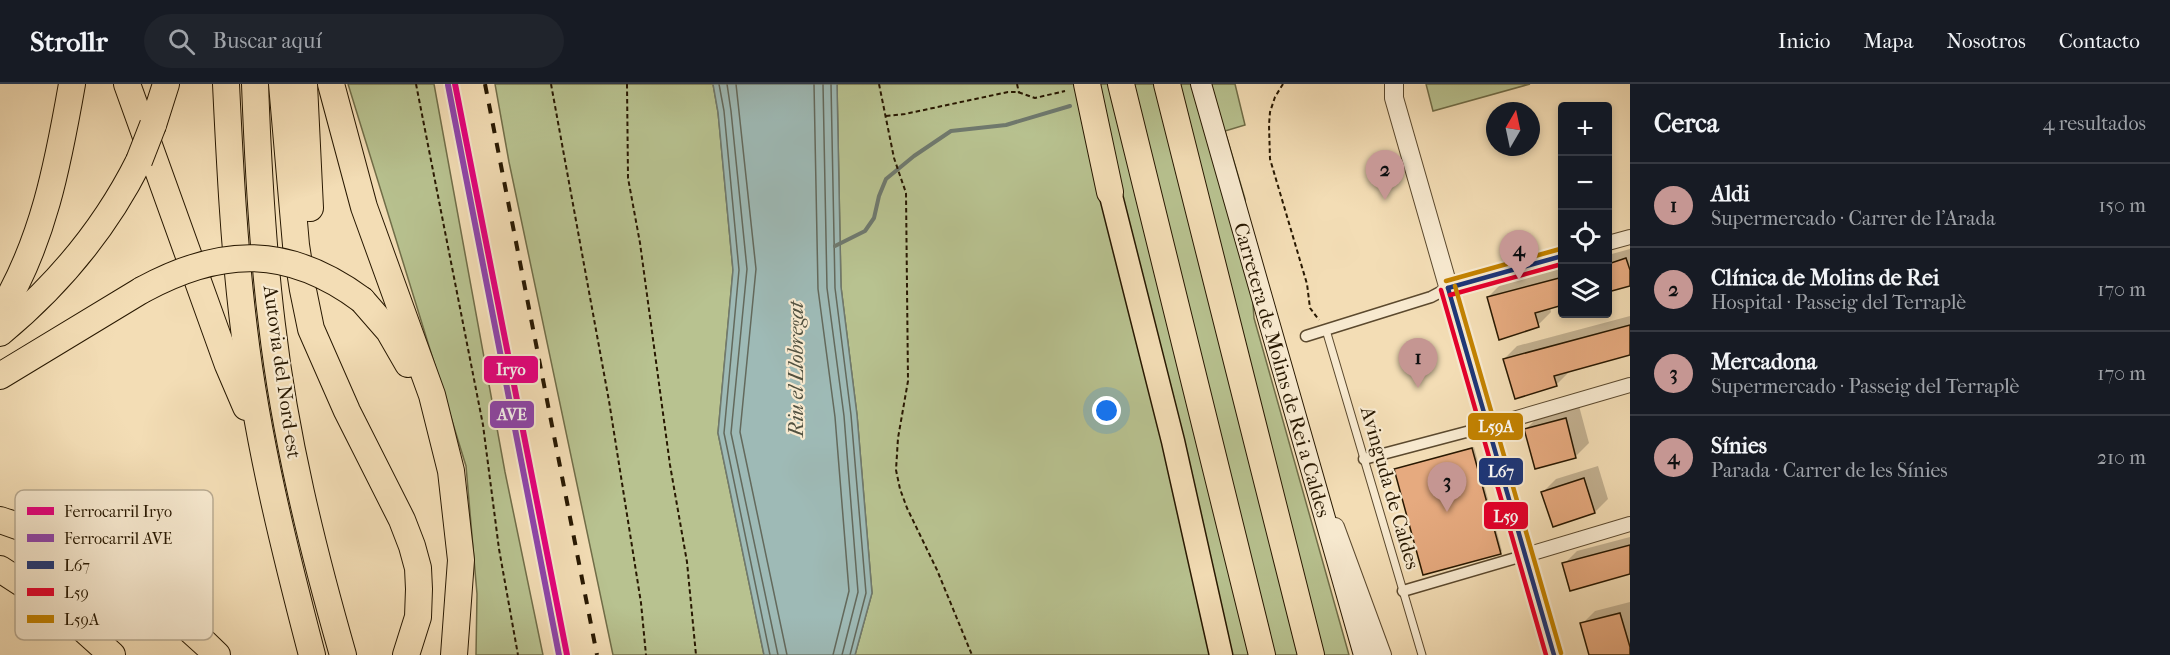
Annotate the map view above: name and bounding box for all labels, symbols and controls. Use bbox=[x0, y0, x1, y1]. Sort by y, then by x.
search box bbox=[144, 14, 564, 68]
text: Strollr bbox=[30, 25, 108, 58]
icon: search bbox=[165, 25, 198, 58]
text: Buscar aquí bbox=[213, 28, 322, 54]
text: Inicio bbox=[1778, 29, 1830, 53]
text: Mapa bbox=[1863, 29, 1913, 53]
text: Nosotros bbox=[1946, 29, 2026, 53]
text: Contacto bbox=[2059, 29, 2140, 53]
north arrow bbox=[1486, 102, 1540, 156]
map controls bbox=[1558, 102, 1612, 318]
button: + bbox=[1558, 102, 1612, 156]
text: Cerca bbox=[1654, 108, 1719, 139]
text: 4 resultados bbox=[2043, 112, 2146, 135]
pin: 2 bbox=[1366, 150, 1404, 200]
button: − bbox=[1558, 156, 1612, 210]
text: Aldi bbox=[1711, 181, 1750, 207]
text: 1 bbox=[1670, 194, 1677, 217]
text: 150 m bbox=[2098, 194, 2146, 217]
text: Supermercado · Carrer de l'Arada bbox=[1711, 207, 1996, 230]
button: locate bbox=[1558, 210, 1612, 264]
street label: Carretera de Molins de Rei a Caldes bbox=[1229, 220, 1335, 520]
pin: 4 bbox=[1500, 230, 1538, 280]
button: layers bbox=[1558, 264, 1612, 318]
text: Clínica de Molins de Rei bbox=[1711, 265, 1939, 291]
text: 2 bbox=[1668, 278, 1679, 301]
text: 170 m bbox=[2097, 278, 2146, 301]
street label: Autovia del Nord-est bbox=[258, 283, 306, 460]
text: Hospital · Passeig del Terraplè bbox=[1711, 291, 1966, 314]
water label: Riu el Llobregat bbox=[784, 300, 808, 439]
pin: 1 bbox=[1398, 338, 1438, 388]
text: Mercadona bbox=[1711, 349, 1817, 375]
line badge: Iryo bbox=[483, 355, 539, 384]
text: Iryo bbox=[496, 360, 526, 380]
text: 3 bbox=[1669, 362, 1678, 385]
text: 170 m bbox=[2097, 362, 2146, 385]
text: Supermercado · Passeig del Terraplè bbox=[1711, 375, 2019, 398]
your location bbox=[1092, 396, 1121, 425]
line badge: AVE bbox=[489, 400, 535, 429]
street label: Avinguda de Caldes bbox=[1355, 403, 1424, 572]
text: AVE bbox=[496, 405, 527, 424]
line badge: L59A bbox=[1467, 412, 1524, 441]
text: L59A bbox=[1478, 417, 1514, 437]
text: Sínies bbox=[1711, 433, 1767, 459]
text: 4 bbox=[1668, 446, 1679, 469]
text: 210 m bbox=[2097, 446, 2146, 469]
line badge: L67 bbox=[1478, 457, 1524, 486]
text: Parada · Carrer de les Sínies bbox=[1711, 459, 1948, 482]
pin: 3 bbox=[1428, 462, 1466, 512]
text: L67 bbox=[1488, 462, 1514, 481]
legend bbox=[15, 490, 213, 640]
line badge: L59 bbox=[1483, 501, 1529, 530]
text: Ferrocarril Iryo bbox=[64, 502, 172, 521]
text: L59 bbox=[1494, 507, 1518, 527]
text: Ferrocarril AVE bbox=[64, 529, 173, 548]
text: L67 bbox=[64, 556, 90, 575]
text: L59 bbox=[64, 583, 89, 602]
text: L59A bbox=[64, 610, 100, 629]

